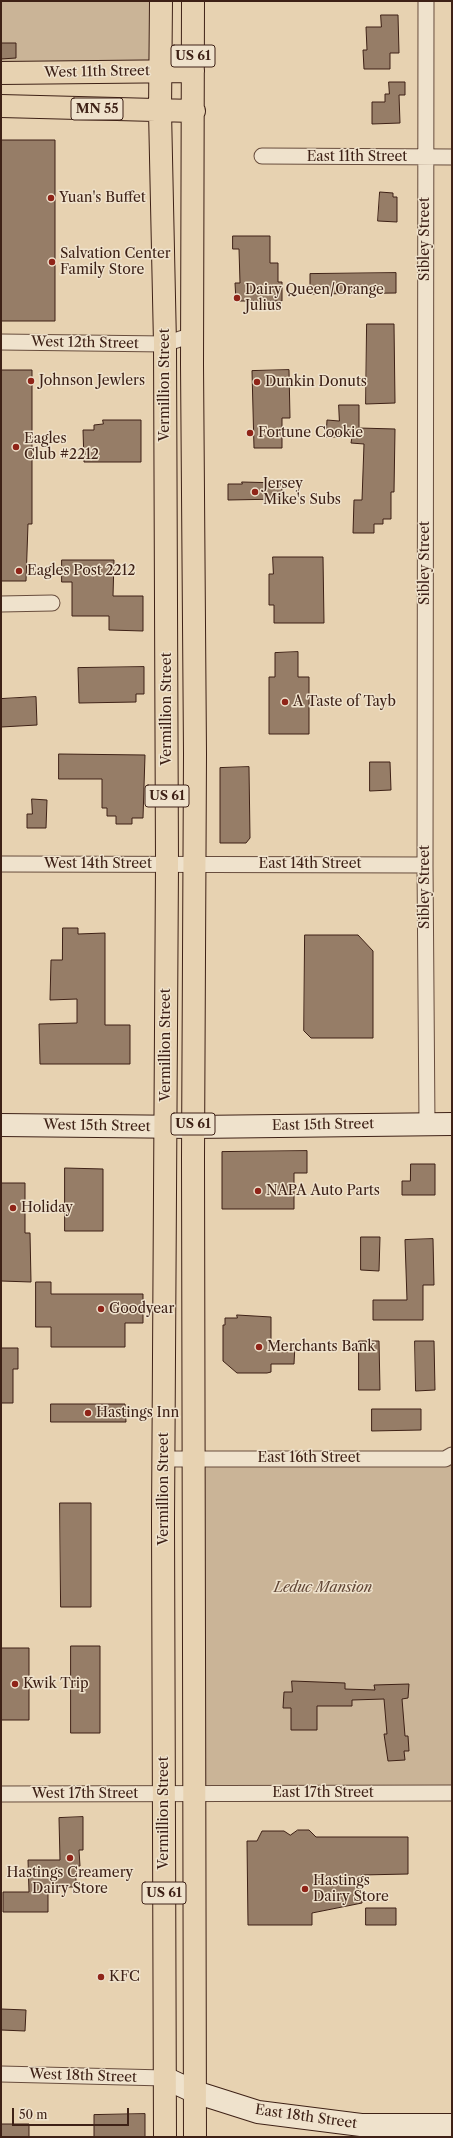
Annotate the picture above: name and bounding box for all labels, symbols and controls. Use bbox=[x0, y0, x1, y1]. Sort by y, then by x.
road number: US 61 bbox=[171, 45, 215, 67]
street label: West 11th Street bbox=[44, 63, 150, 81]
road number: MN 55 bbox=[71, 98, 123, 120]
street label: East 11th Street bbox=[307, 149, 407, 165]
place label: Yuan's Buffet bbox=[59, 190, 146, 206]
marker: Yuan's Buffet bbox=[46, 193, 56, 203]
street label: Sibley Street bbox=[417, 197, 433, 281]
place label: Salvation Center Family Store bbox=[60, 246, 171, 278]
marker: Salvation Center Family Store bbox=[47, 257, 57, 267]
place label: Dairy Queen/Orange Julius bbox=[245, 282, 384, 314]
marker: Dairy Queen/Orange Julius bbox=[232, 293, 242, 303]
street label: Vermillion Street bbox=[157, 328, 173, 442]
street label: West 12th Street bbox=[31, 334, 139, 352]
place label: Johnson Jewlers bbox=[39, 373, 145, 389]
place label: Dunkin Donuts bbox=[265, 374, 367, 390]
marker: Johnson Jewlers bbox=[26, 376, 36, 386]
marker: Dunkin Donuts bbox=[252, 377, 262, 387]
place label: Fortune Cookie bbox=[258, 425, 363, 441]
marker: Fortune Cookie bbox=[245, 428, 255, 438]
place label: Eagles Club #2212 bbox=[24, 431, 99, 464]
marker: Eagles Club #2212 bbox=[11, 442, 21, 452]
place label: Jersey Mike's Subs bbox=[263, 476, 341, 508]
marker: Jersey Mike's Subs bbox=[250, 487, 260, 497]
street label: Sibley Street bbox=[417, 521, 433, 605]
place label: Eagles Post 2212 bbox=[27, 563, 135, 579]
marker: Eagles Post 2212 bbox=[14, 566, 24, 576]
street label: Vermillion Street bbox=[159, 652, 175, 766]
place label: A Taste of Tayb bbox=[293, 694, 396, 710]
marker: A Taste of Tayb bbox=[280, 697, 290, 707]
road number: US 61 bbox=[145, 785, 189, 807]
street label: Sibley Street bbox=[417, 845, 433, 929]
street label: West 14th Street bbox=[44, 856, 152, 872]
street label: East 14th Street bbox=[259, 856, 361, 872]
street label: Vermillion Street bbox=[158, 988, 174, 1102]
road number: US 61 bbox=[171, 1113, 215, 1135]
street label: East 15th Street bbox=[272, 1116, 374, 1134]
street label: West 15th Street bbox=[43, 1117, 151, 1135]
place label: NAPA Auto Parts bbox=[266, 1183, 380, 1199]
marker: NAPA Auto Parts bbox=[253, 1186, 263, 1196]
place label: Holiday bbox=[21, 1200, 73, 1216]
marker: Holiday bbox=[8, 1203, 18, 1213]
place label: Goodyear bbox=[109, 1301, 174, 1317]
marker: Goodyear bbox=[96, 1304, 106, 1314]
place label: Merchants Bank bbox=[267, 1339, 375, 1355]
marker: Merchants Bank bbox=[254, 1342, 264, 1352]
place label: Hastings Inn bbox=[96, 1405, 179, 1421]
marker: Hastings Inn bbox=[83, 1408, 93, 1418]
street label: Vermillion Street bbox=[156, 1432, 172, 1546]
street label: East 16th Street bbox=[258, 1450, 360, 1466]
park label: Leduc Mansion bbox=[274, 1580, 372, 1596]
place label: Kwik Trip bbox=[23, 1676, 89, 1692]
marker: Kwik Trip bbox=[10, 1679, 20, 1689]
street label: Vermillion Street bbox=[156, 1756, 172, 1870]
street label: East 17th Street bbox=[272, 1785, 374, 1801]
street label: West 17th Street bbox=[32, 1786, 138, 1802]
marker: Hastings Creamery Dairy Store bbox=[65, 1853, 75, 1863]
place label: Hastings Creamery Dairy Store bbox=[7, 1865, 133, 1898]
place label: Hastings Dairy Store bbox=[313, 1873, 389, 1906]
road number: US 61 bbox=[142, 1882, 186, 1904]
marker: Hastings Dairy Store bbox=[300, 1884, 310, 1894]
place label: KFC bbox=[109, 1969, 140, 1985]
marker: KFC bbox=[96, 1972, 106, 1982]
street label: West 18th Street bbox=[29, 2066, 137, 2086]
scale bar bbox=[14, 2100, 131, 2126]
street label: East 18th Street bbox=[254, 2102, 358, 2132]
text: 50 m bbox=[19, 2107, 48, 2122]

